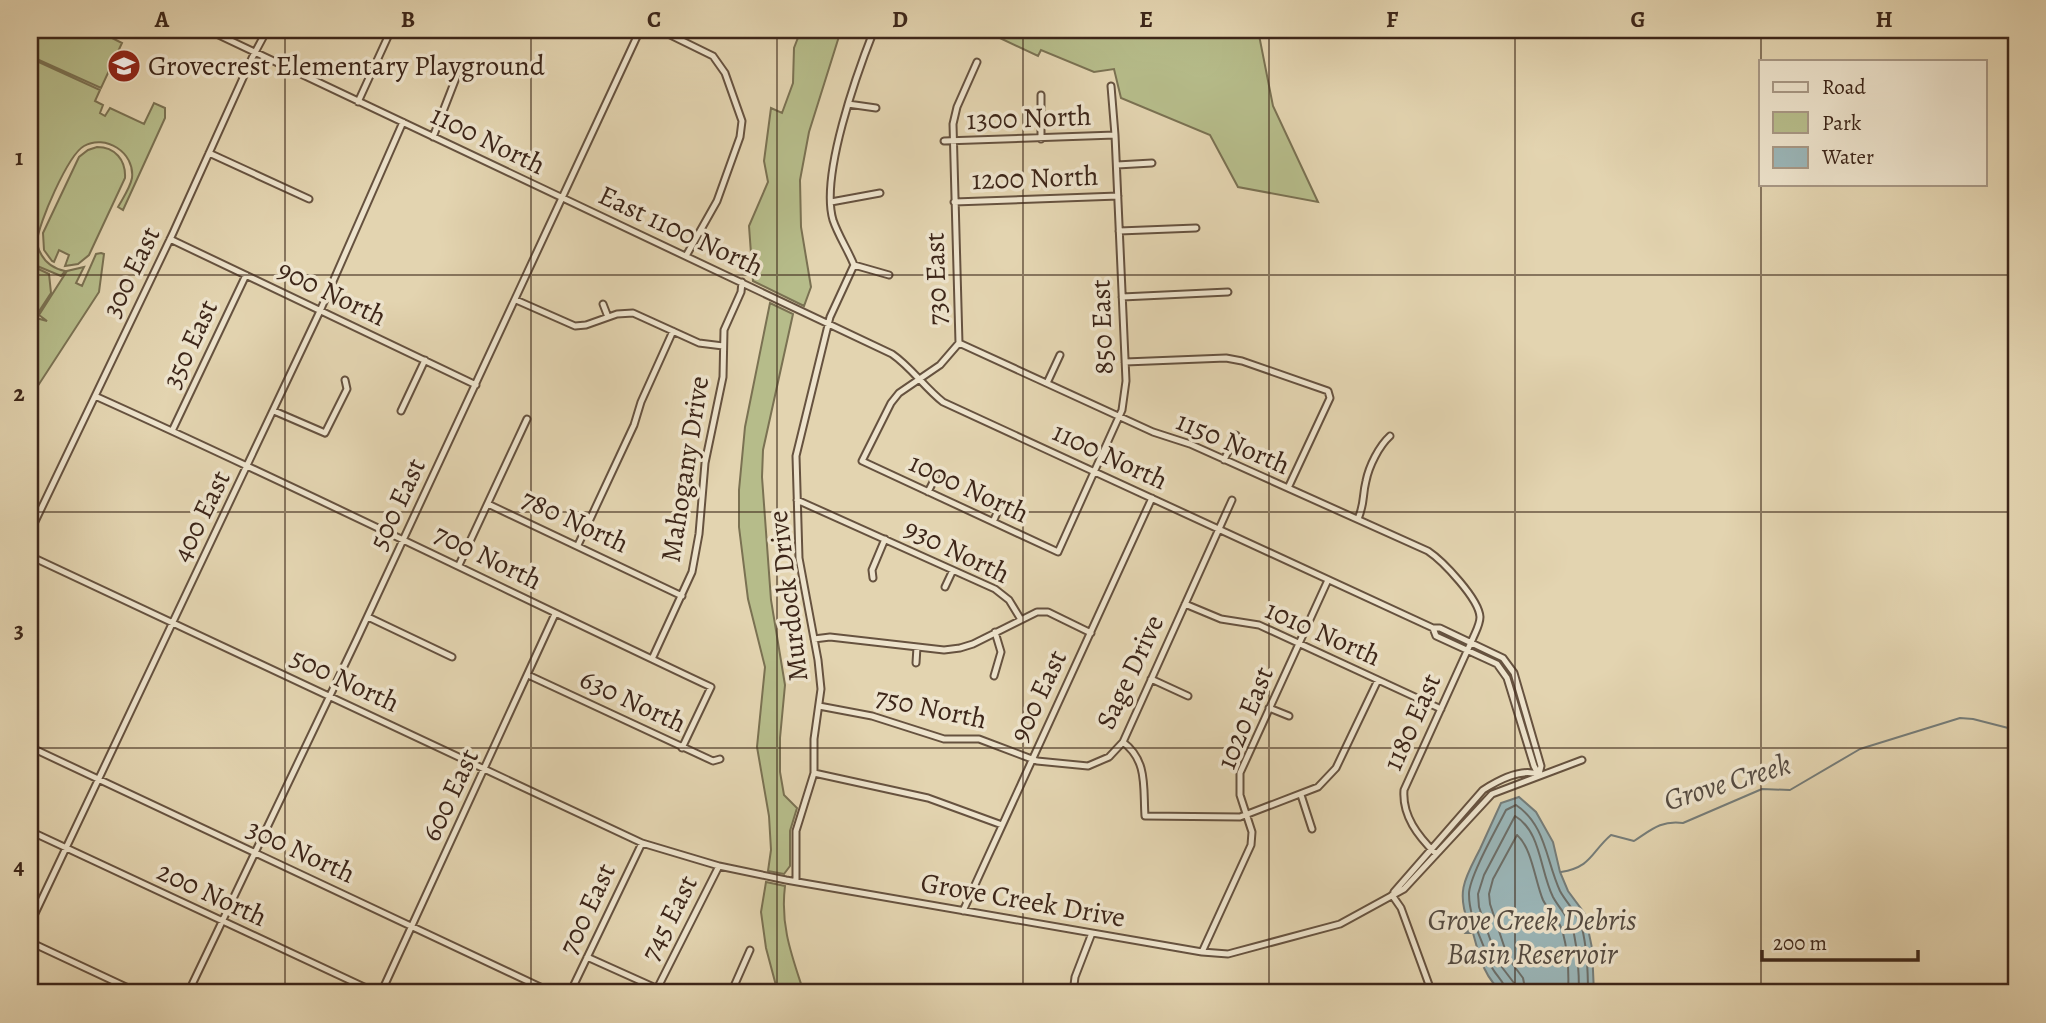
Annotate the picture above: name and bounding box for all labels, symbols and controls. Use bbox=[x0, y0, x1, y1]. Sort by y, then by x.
text: A bbox=[154, 4, 170, 35]
text: B bbox=[401, 4, 415, 35]
text: C bbox=[647, 4, 661, 35]
text: D bbox=[892, 4, 908, 35]
text: E bbox=[1139, 4, 1153, 35]
text: F bbox=[1386, 4, 1399, 35]
text: G bbox=[1630, 4, 1646, 35]
text: H bbox=[1875, 4, 1893, 35]
school or university icon: Grovecrest Elementary Playground bbox=[105, 47, 143, 85]
place label: Grovecrest Elementary Playground bbox=[148, 47, 546, 85]
legend bbox=[1759, 60, 1986, 186]
text: Road bbox=[1822, 73, 1866, 101]
street label: 1100 North bbox=[424, 96, 552, 184]
street label: 1300 North bbox=[966, 97, 1092, 139]
text: Park bbox=[1822, 109, 1862, 137]
text: 1 bbox=[15, 142, 23, 173]
text: Water bbox=[1821, 143, 1874, 171]
street label: 1200 North bbox=[971, 157, 1099, 199]
street label: East 1100 North bbox=[592, 176, 770, 286]
street label: 300 East bbox=[93, 220, 169, 324]
street label: 730 East bbox=[915, 232, 957, 326]
street label: 900 North bbox=[271, 250, 393, 336]
street label: 850 East bbox=[1081, 279, 1123, 375]
street label: 350 East bbox=[153, 294, 227, 394]
street label: Mahogany Drive bbox=[652, 373, 718, 565]
text: 2 bbox=[13, 378, 25, 409]
street label: 1150 North bbox=[1170, 402, 1296, 484]
street label: 1100 North bbox=[1046, 413, 1174, 499]
street label: 1000 North bbox=[903, 444, 1035, 532]
street label: 500 East bbox=[359, 452, 435, 556]
street label: 400 East bbox=[163, 464, 239, 568]
street label: 780 North bbox=[515, 480, 635, 562]
street label: Murdock Drive bbox=[759, 508, 817, 684]
street label: 930 North bbox=[898, 509, 1016, 593]
street label: 700 North bbox=[428, 515, 548, 599]
street label: 1010 North bbox=[1259, 591, 1387, 675]
street label: Sage Drive bbox=[1087, 609, 1173, 735]
text: 3 bbox=[14, 615, 24, 646]
street label: 500 North bbox=[284, 638, 406, 722]
street label: 900 East bbox=[1000, 644, 1076, 748]
street label: 630 North bbox=[574, 660, 692, 742]
street label: 1020 East bbox=[1207, 661, 1283, 775]
street label: 1180 East bbox=[1374, 667, 1450, 777]
street label: 750 North bbox=[872, 678, 990, 738]
street label: 600 East bbox=[412, 743, 488, 847]
water label: Grove Creek bbox=[1659, 744, 1795, 820]
street label: 300 North bbox=[241, 809, 361, 893]
text: 4 bbox=[14, 851, 25, 882]
street label: 200 North bbox=[151, 852, 273, 936]
street label: 700 East bbox=[549, 857, 625, 961]
street label: Grove Creek Drive bbox=[918, 863, 1128, 937]
street label: 745 East bbox=[631, 869, 707, 967]
water label: Grove Creek Debris Basin Reservoir bbox=[1428, 900, 1636, 974]
scale bar bbox=[1762, 918, 1918, 962]
text: 200 m bbox=[1773, 929, 1827, 957]

